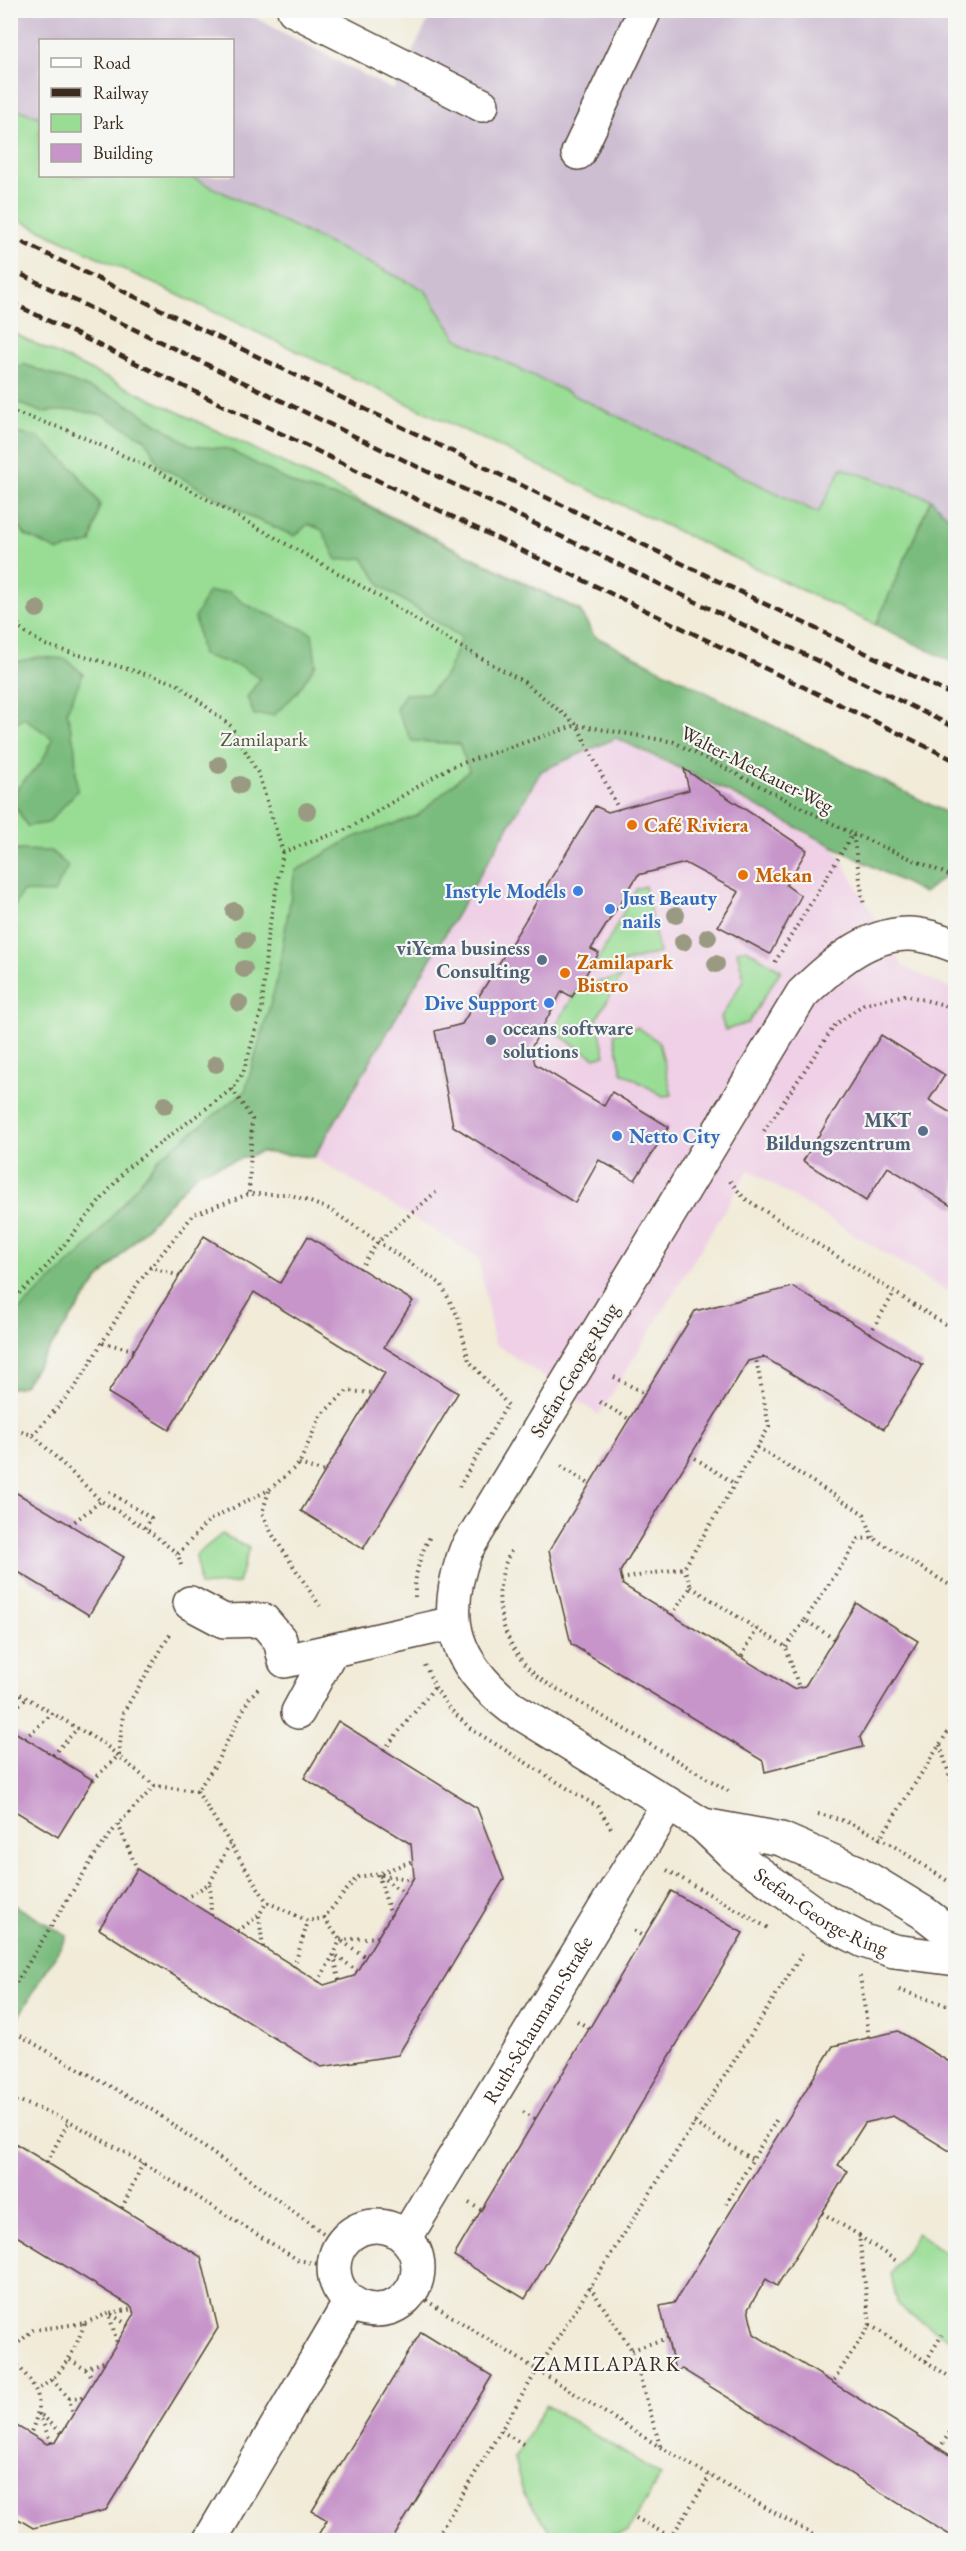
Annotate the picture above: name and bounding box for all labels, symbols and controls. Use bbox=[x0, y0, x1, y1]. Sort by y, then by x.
legend bbox=[39, 39, 234, 177]
text: Road bbox=[93, 51, 132, 74]
text: Railway bbox=[93, 81, 149, 104]
text: Park bbox=[93, 111, 124, 134]
text: Building bbox=[93, 141, 153, 164]
street label: Walter-Meckauer-Weg bbox=[676, 719, 838, 819]
park label: Zamilapark bbox=[220, 726, 308, 752]
place label: Café Riviera bbox=[644, 812, 749, 838]
marker: Café Riviera bbox=[625, 818, 639, 832]
place label: Mekan bbox=[755, 862, 812, 888]
marker: Mekan bbox=[736, 868, 750, 882]
place label: Instyle Models bbox=[445, 878, 566, 904]
marker: Instyle Models bbox=[571, 884, 585, 898]
place label: Just Beauty nails bbox=[620, 885, 718, 934]
marker: Just Beauty nails bbox=[603, 902, 617, 916]
place label: viYema business Consulting bbox=[396, 935, 531, 984]
place label: Zamilapark Bistro bbox=[577, 949, 674, 998]
marker: viYema business Consulting bbox=[535, 953, 549, 967]
marker: Zamilapark Bistro bbox=[558, 966, 572, 980]
place label: Dive Support bbox=[425, 990, 537, 1016]
marker: Dive Support bbox=[542, 996, 556, 1010]
place label: oceans software solutions bbox=[503, 1015, 633, 1064]
marker: oceans software solutions bbox=[484, 1033, 498, 1047]
place label: MKT Bildungszentrum bbox=[766, 1107, 911, 1156]
place label: Netto City bbox=[629, 1123, 720, 1149]
marker: MKT Bildungszentrum bbox=[916, 1124, 930, 1138]
marker: Netto City bbox=[610, 1129, 624, 1143]
street label: Stefan-George-Ring bbox=[524, 1298, 625, 1442]
street label: Stefan-George-Ring bbox=[749, 1861, 892, 1961]
street label: Ruth-Schaumann-Straße bbox=[477, 1931, 598, 2108]
district label: ZAMILAPARK bbox=[533, 2350, 681, 2377]

